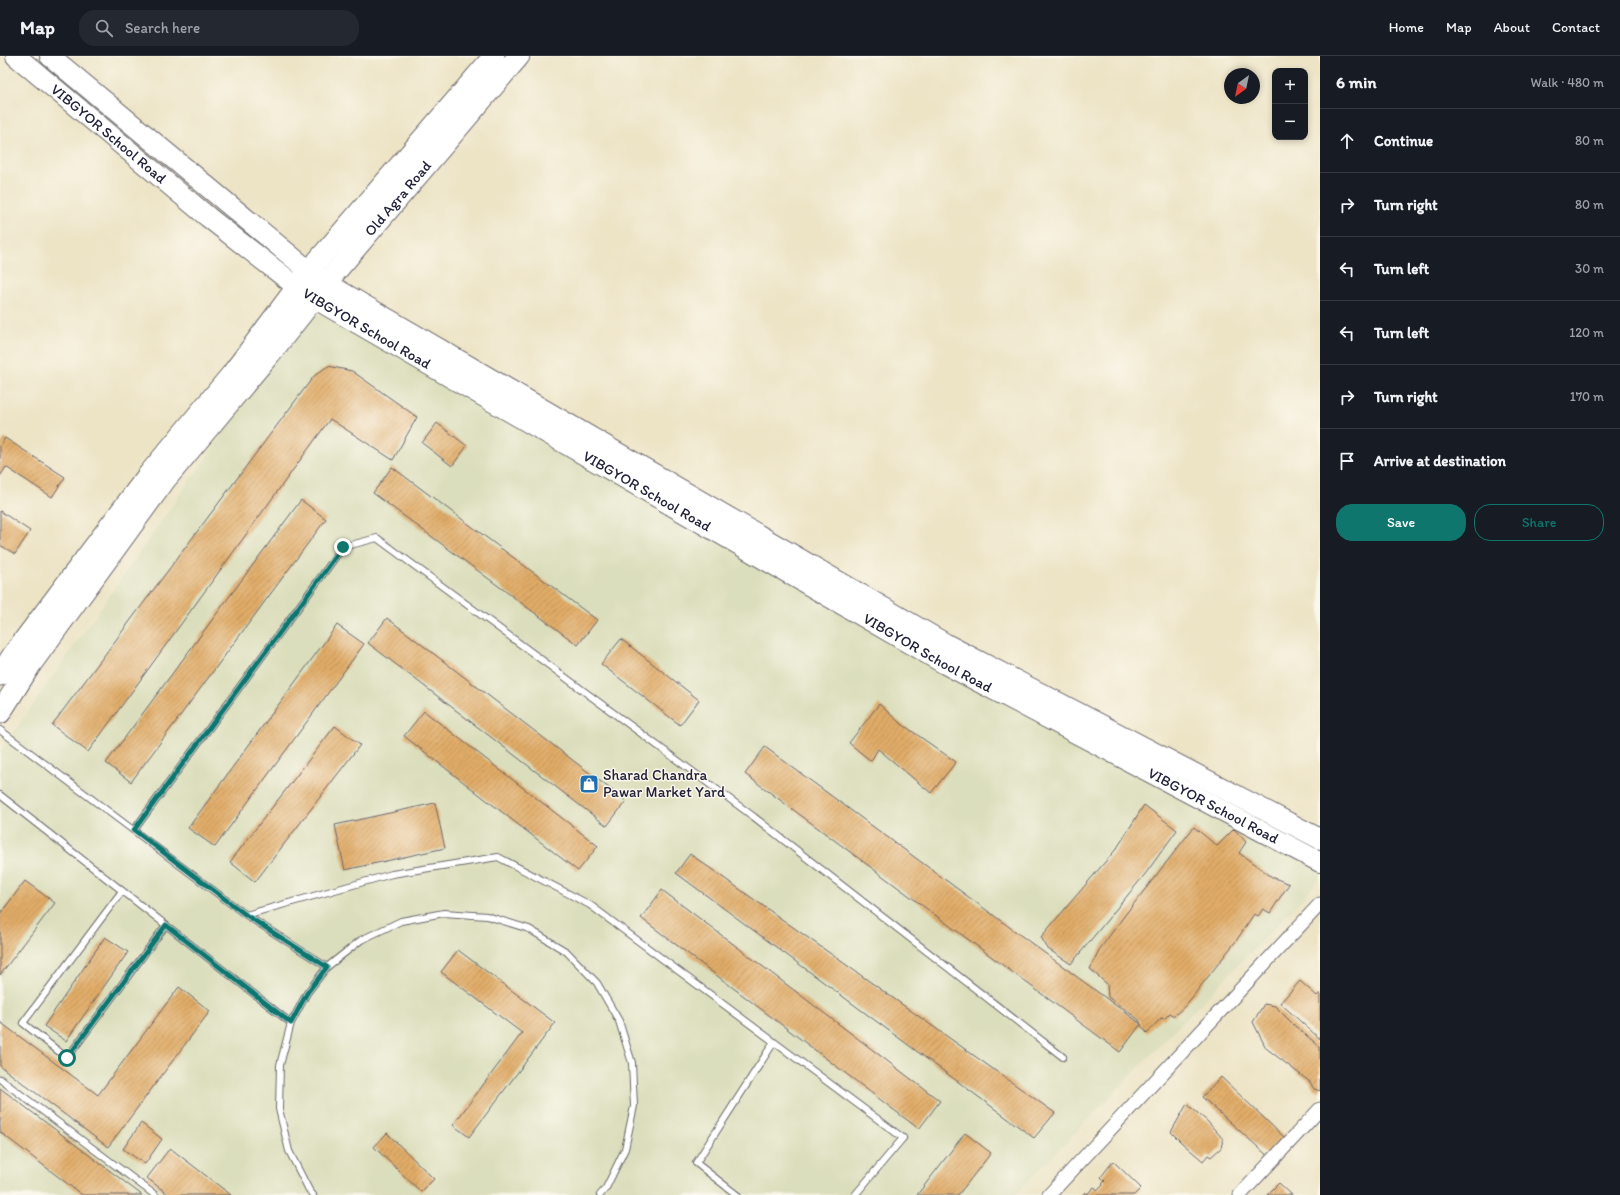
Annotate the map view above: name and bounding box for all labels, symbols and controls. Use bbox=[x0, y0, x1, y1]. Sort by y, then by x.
search box bbox=[79, 10, 359, 46]
text: Map bbox=[20, 16, 55, 39]
icon: search bbox=[93, 17, 115, 39]
text: Search here bbox=[125, 19, 200, 37]
text: Home bbox=[1389, 19, 1424, 36]
text: Map bbox=[1446, 19, 1472, 36]
text: About bbox=[1494, 19, 1530, 36]
text: Contact bbox=[1552, 19, 1600, 36]
north arrow bbox=[1224, 68, 1260, 104]
map controls bbox=[1272, 68, 1308, 140]
button: + bbox=[1272, 68, 1308, 104]
text: 6 min bbox=[1336, 72, 1377, 92]
text: Walk · 480 m bbox=[1530, 75, 1604, 90]
street label: VIBGYOR School Road bbox=[47, 80, 171, 188]
button: − bbox=[1272, 104, 1308, 140]
icon: ahead bbox=[1336, 130, 1358, 152]
text: Continue bbox=[1374, 132, 1433, 150]
text: 80 m bbox=[1575, 133, 1604, 148]
street label: Old Agra Road bbox=[361, 157, 435, 240]
icon: right bbox=[1336, 194, 1358, 216]
text: Turn right bbox=[1374, 196, 1438, 214]
text: 80 m bbox=[1575, 197, 1604, 212]
icon: left bbox=[1336, 258, 1358, 280]
text: Turn left bbox=[1374, 260, 1429, 278]
text: 30 m bbox=[1575, 261, 1604, 276]
street label: VIBGYOR School Road bbox=[299, 284, 435, 373]
icon: left bbox=[1336, 322, 1358, 344]
text: Turn left bbox=[1374, 324, 1429, 342]
text: 120 m bbox=[1569, 325, 1604, 340]
icon: right bbox=[1336, 386, 1358, 408]
text: Turn right bbox=[1374, 388, 1438, 406]
text: 170 m bbox=[1570, 389, 1604, 404]
street label: VIBGYOR School Road bbox=[580, 447, 715, 536]
icon: arrive bbox=[1336, 450, 1358, 472]
text: Arrive at destination bbox=[1374, 452, 1506, 470]
button: Save bbox=[1336, 504, 1466, 541]
button: Share bbox=[1474, 504, 1604, 541]
route end bbox=[334, 538, 352, 556]
street label: VIBGYOR School Road bbox=[860, 609, 996, 697]
street label: VIBGYOR School Road bbox=[1145, 764, 1282, 848]
place label: Sharad Chandra Pawar Market Yard bbox=[603, 766, 726, 801]
shop icon: Sharad Chandra Pawar Market Yard bbox=[578, 773, 600, 795]
route start bbox=[58, 1049, 76, 1067]

